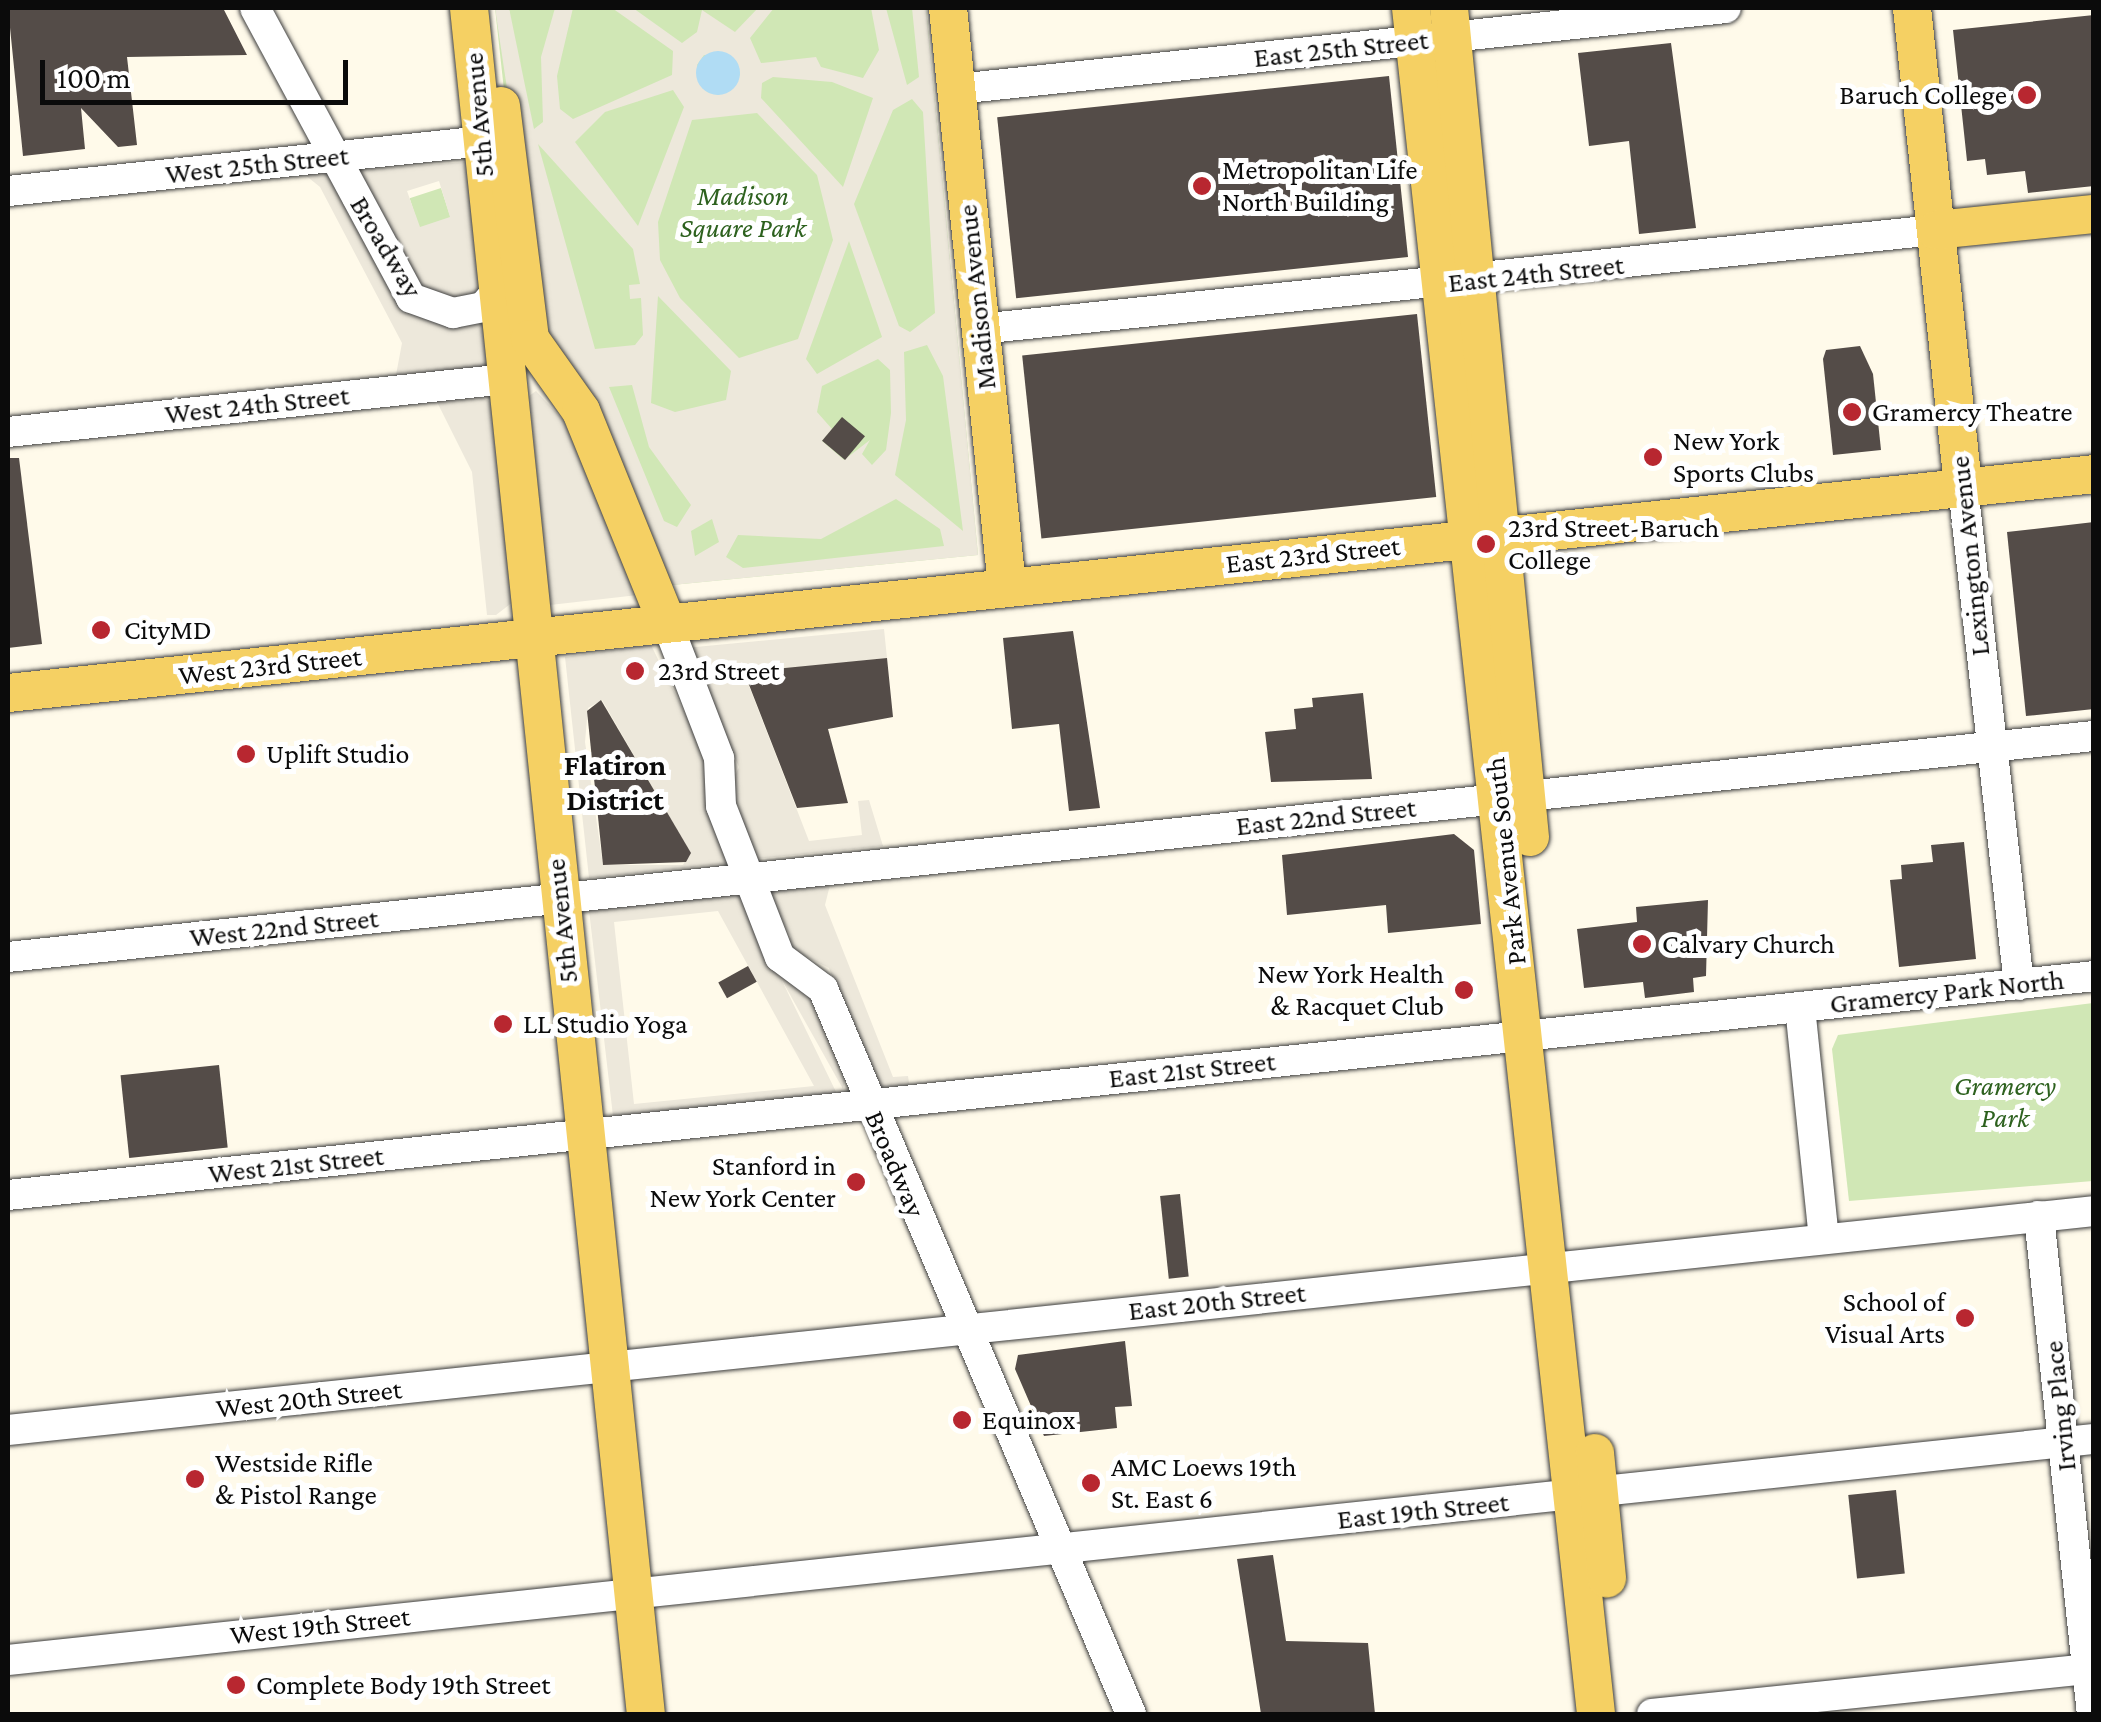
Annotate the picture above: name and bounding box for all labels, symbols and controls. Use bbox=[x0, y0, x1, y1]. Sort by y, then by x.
street label: East 25th Street bbox=[1252, 23, 1430, 75]
scale bar bbox=[45, 40, 352, 102]
street label: 5th Avenue bbox=[457, 51, 501, 179]
text: 100 m bbox=[57, 61, 131, 94]
place label: Baruch College bbox=[1839, 78, 2007, 112]
marker: Baruch College bbox=[2016, 84, 2038, 106]
street label: West 25th Street bbox=[164, 139, 350, 191]
place label: Metropolitan Life North Building bbox=[1222, 153, 1417, 219]
marker: Metropolitan Life North Building bbox=[1191, 175, 1213, 197]
park label: Madison Square Park bbox=[680, 179, 806, 245]
street label: Broadway bbox=[343, 190, 429, 304]
street label: Madison Avenue bbox=[951, 203, 1003, 391]
street label: East 24th Street bbox=[1446, 248, 1626, 300]
street label: West 24th Street bbox=[163, 379, 351, 431]
place label: Gramercy Theatre bbox=[1872, 395, 2072, 429]
marker: Gramercy Theatre bbox=[1841, 401, 1863, 423]
place label: New York Sports Clubs bbox=[1673, 424, 1814, 490]
marker: New York Sports Clubs bbox=[1642, 446, 1664, 468]
street label: Lexington Avenue bbox=[1943, 454, 1997, 658]
place label: 23rd Street-Baruch College bbox=[1508, 511, 1719, 577]
street label: East 23rd Street bbox=[1224, 529, 1402, 581]
marker: 23rd Street-Baruch College bbox=[1473, 531, 1499, 557]
place label: CityMD bbox=[124, 613, 212, 647]
marker: CityMD bbox=[88, 617, 114, 643]
street label: West 23rd Street bbox=[177, 640, 363, 692]
place label: 23rd Street bbox=[658, 654, 780, 688]
marker: 23rd Street bbox=[622, 658, 648, 684]
place label: Uplift Studio bbox=[266, 737, 410, 771]
marker: Uplift Studio bbox=[235, 743, 257, 765]
district label: Flatiron District bbox=[564, 747, 666, 818]
street label: Park Avenue South bbox=[1478, 755, 1534, 967]
street label: East 22nd Street bbox=[1234, 791, 1418, 843]
street label: 5th Avenue bbox=[539, 857, 585, 985]
street label: West 22nd Street bbox=[188, 901, 380, 955]
place label: Calvary Church bbox=[1662, 927, 1835, 961]
marker: Calvary Church bbox=[1631, 933, 1653, 955]
place label: New York Health & Racquet Club bbox=[1257, 957, 1444, 1023]
street label: Gramercy Park North bbox=[1828, 963, 2066, 1021]
marker: New York Health & Racquet Club bbox=[1453, 979, 1475, 1001]
place label: LL Studio Yoga bbox=[523, 1007, 688, 1041]
marker: LL Studio Yoga bbox=[492, 1013, 514, 1035]
street label: East 21st Street bbox=[1107, 1045, 1277, 1095]
park label: Gramercy Park bbox=[1954, 1069, 2056, 1135]
street label: Broadway bbox=[858, 1106, 932, 1222]
street label: West 21st Street bbox=[207, 1139, 385, 1191]
place label: Stanford in New York Center bbox=[649, 1149, 836, 1215]
marker: Stanford in New York Center bbox=[845, 1171, 867, 1193]
street label: East 20th Street bbox=[1127, 1276, 1307, 1328]
place label: School of Visual Arts bbox=[1825, 1285, 1945, 1351]
marker: School of Visual Arts bbox=[1954, 1307, 1976, 1329]
street label: Irving Place bbox=[2036, 1339, 2084, 1473]
street label: West 20th Street bbox=[214, 1373, 404, 1425]
place label: Equinox bbox=[982, 1403, 1075, 1437]
marker: Equinox bbox=[951, 1409, 973, 1431]
place label: Westside Rifle & Pistol Range bbox=[215, 1446, 377, 1512]
place label: AMC Loews 19th St. East 6 bbox=[1111, 1450, 1296, 1516]
marker: Westside Rifle & Pistol Range bbox=[184, 1468, 206, 1490]
marker: AMC Loews 19th St. East 6 bbox=[1080, 1472, 1102, 1494]
street label: East 19th Street bbox=[1336, 1485, 1510, 1537]
street label: West 19th Street bbox=[228, 1600, 412, 1652]
place label: Complete Body 19th Street bbox=[256, 1668, 551, 1702]
marker: Complete Body 19th Street bbox=[225, 1674, 247, 1696]

